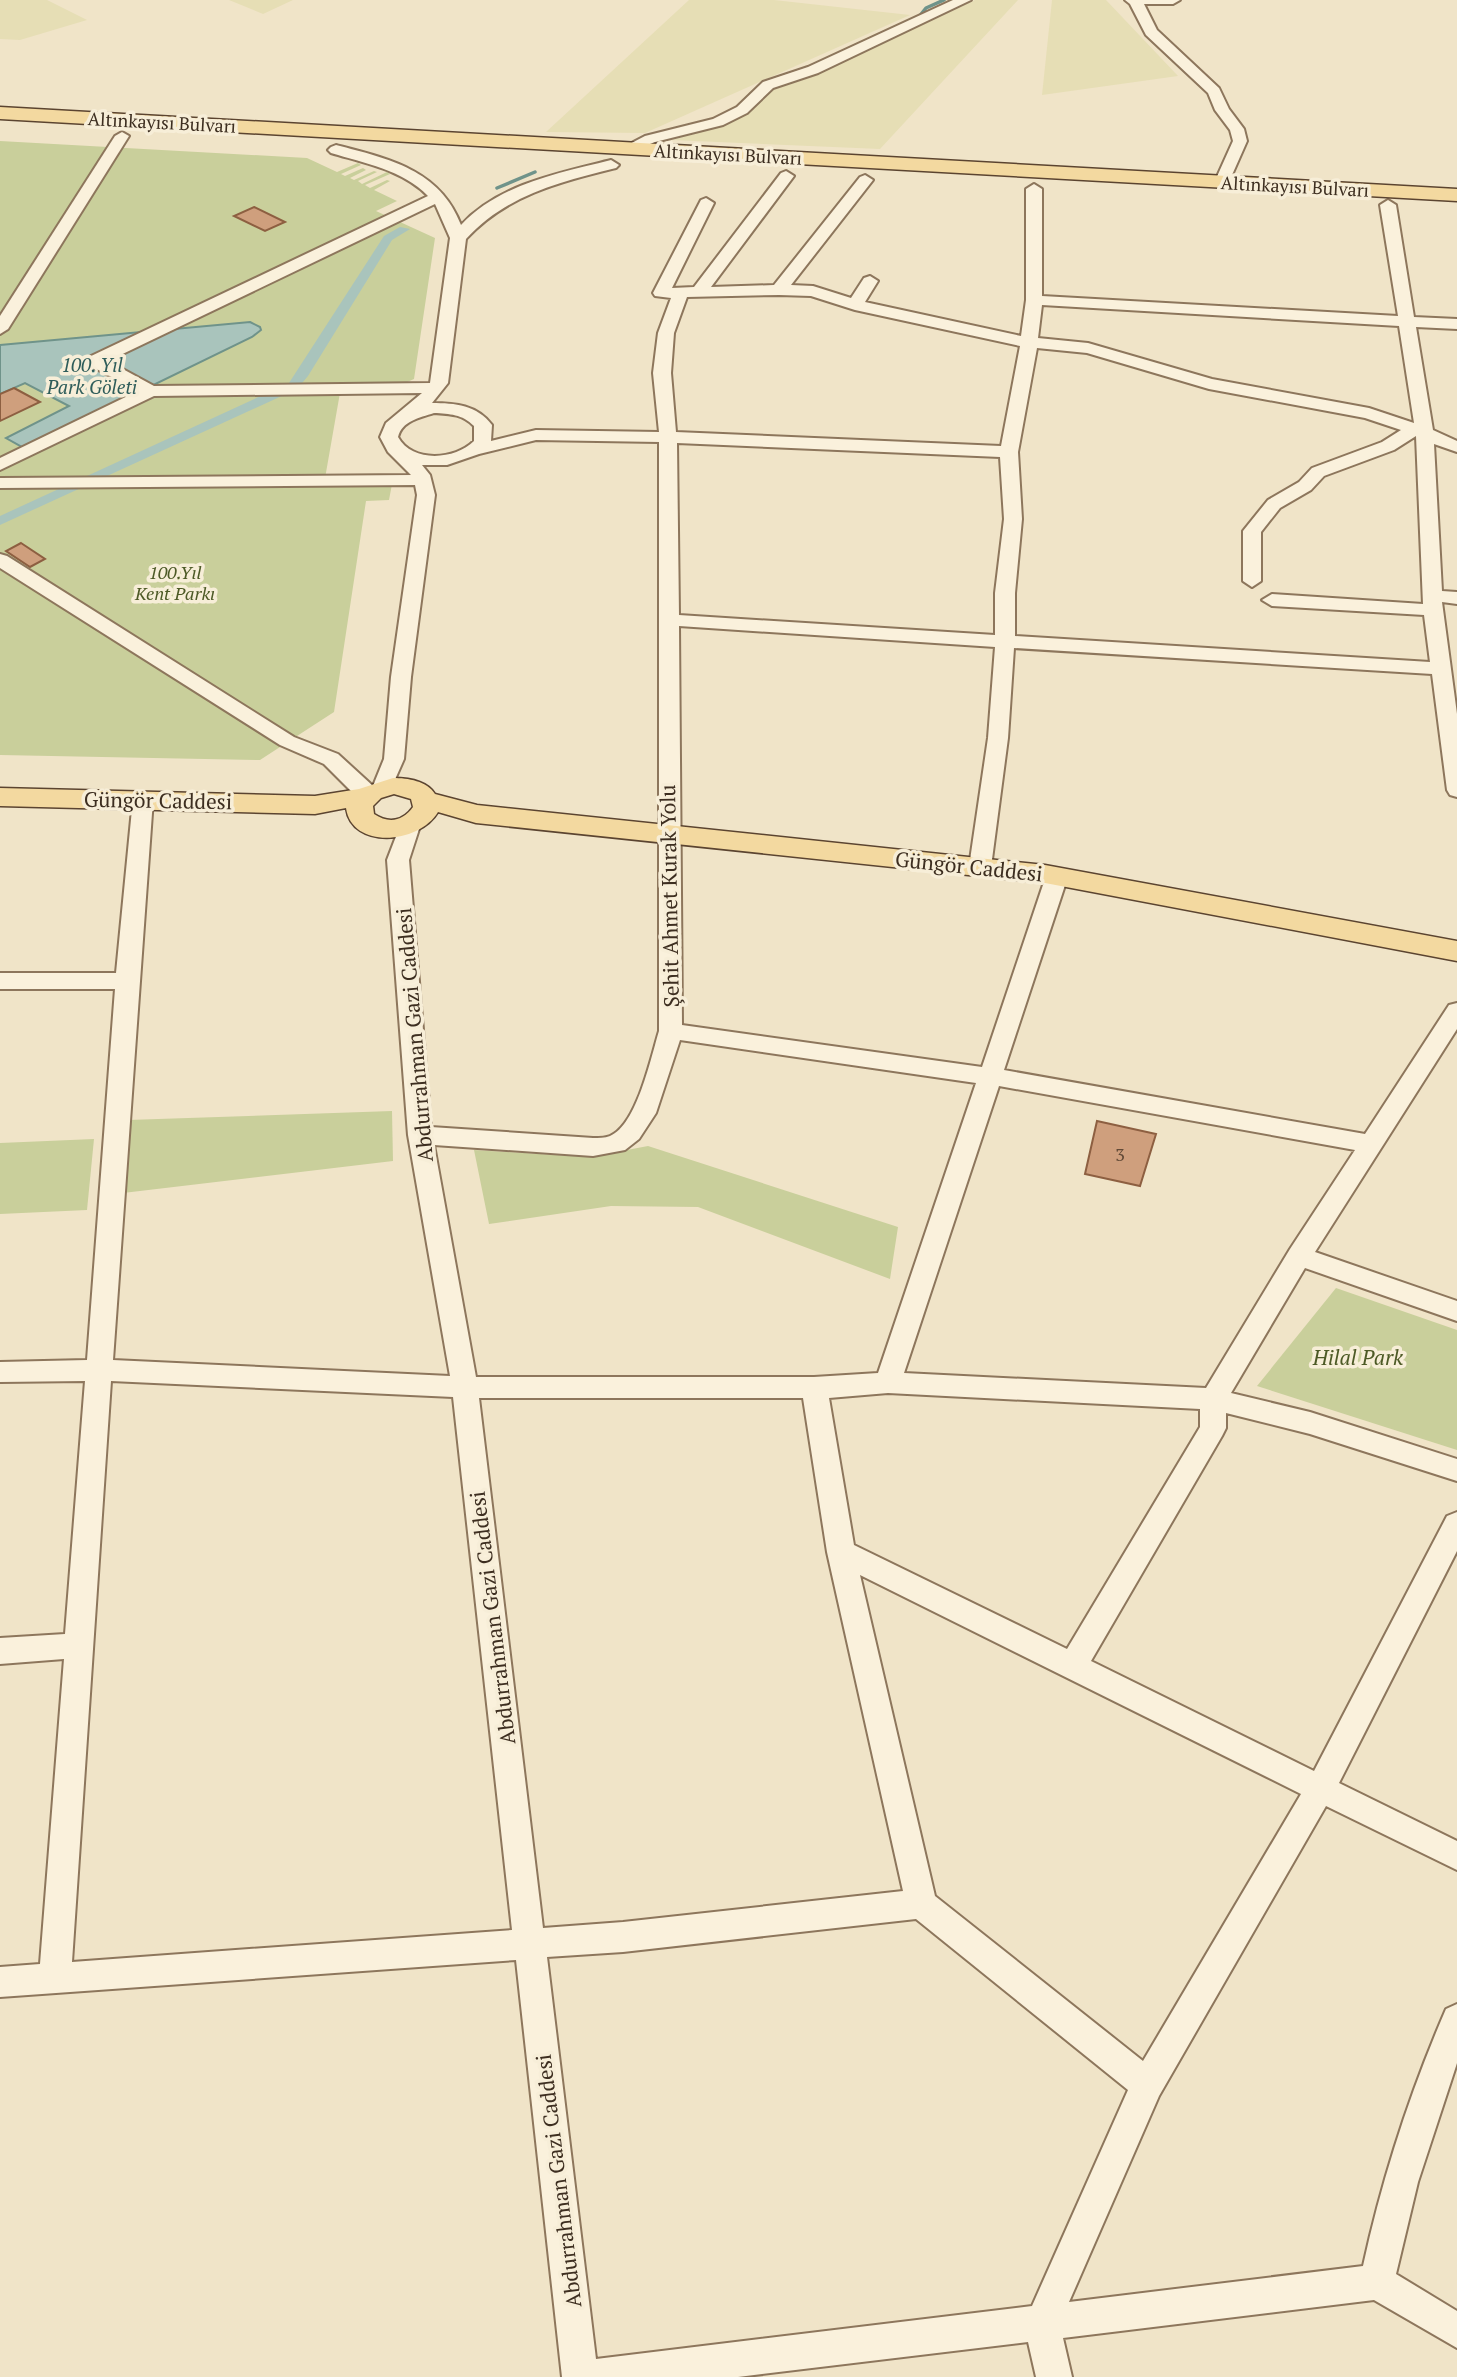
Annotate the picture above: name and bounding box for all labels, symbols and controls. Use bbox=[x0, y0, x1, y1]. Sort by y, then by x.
street label: Altınkayısı Bulvarı bbox=[87, 106, 237, 138]
street label: Altınkayısı Bulvarı bbox=[653, 138, 803, 170]
street label: Altınkayısı Bulvarı bbox=[1220, 170, 1370, 202]
water label: 100. Yıl Park Göleti bbox=[46, 352, 138, 399]
park label: 100.Yıl Kent Parkı bbox=[134, 560, 215, 605]
street label: Şehit Ahmet Kurak Yolu bbox=[653, 784, 685, 1008]
street label: Güngör Caddesi bbox=[84, 785, 232, 815]
street label: Güngör Caddesi bbox=[894, 844, 1044, 888]
street label: Abdurrahman Gazi Caddesi bbox=[389, 907, 439, 1163]
house number: 3 bbox=[1115, 1142, 1125, 1166]
park label: Hilal Park bbox=[1312, 1343, 1404, 1371]
street label: Abdurrahman Gazi Caddesi bbox=[463, 1490, 521, 1746]
street label: Abdurrahman Gazi Caddesi bbox=[529, 2053, 587, 2309]

